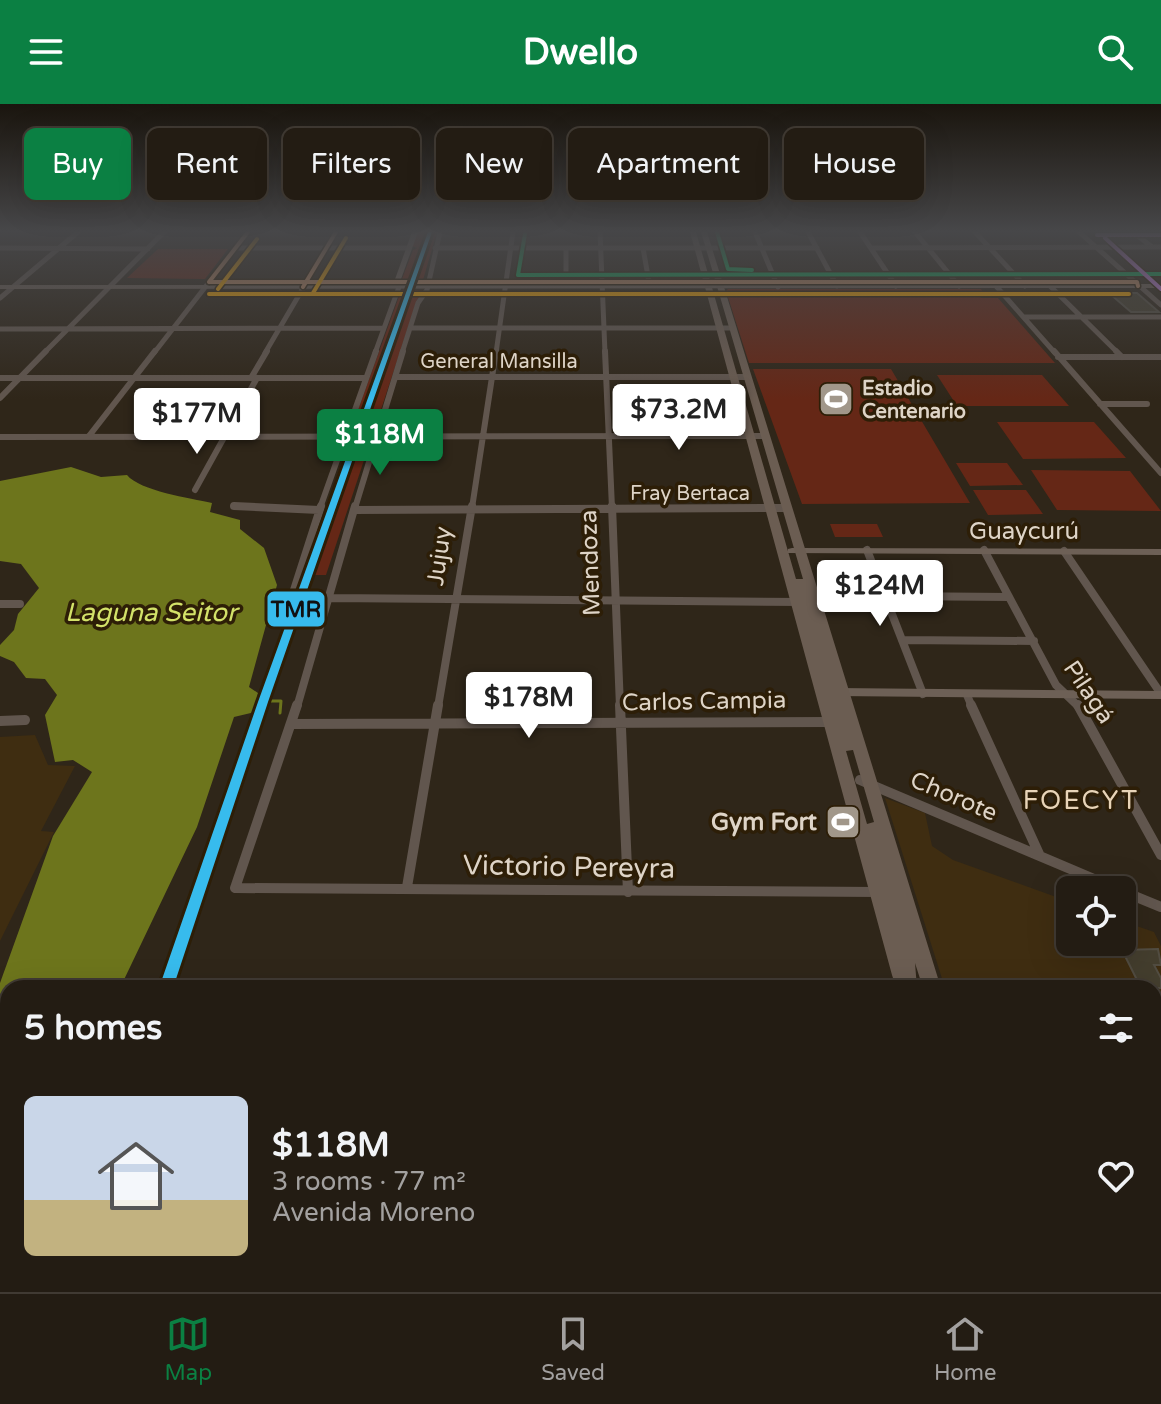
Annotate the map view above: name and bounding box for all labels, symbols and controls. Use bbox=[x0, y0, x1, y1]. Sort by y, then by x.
icon: menu bbox=[24, 30, 68, 74]
icon: search bbox=[1093, 30, 1137, 74]
text: Dwello bbox=[523, 31, 638, 74]
chip: Buy bbox=[24, 128, 131, 200]
chip: Rent bbox=[147, 128, 267, 200]
chip: Filters bbox=[283, 128, 420, 200]
chip: New bbox=[436, 128, 552, 200]
chip: Apartment bbox=[568, 128, 768, 200]
chip: House bbox=[784, 128, 924, 200]
street label: General Mansilla bbox=[420, 350, 578, 374]
place label: Estadio Centenario bbox=[862, 377, 966, 424]
sports icon: Estadio Centenario bbox=[817, 380, 855, 418]
pin: $73.2M bbox=[614, 384, 744, 452]
pin: $177M bbox=[141, 388, 253, 456]
text: $73.2M bbox=[631, 394, 727, 425]
text: $177M bbox=[152, 398, 242, 429]
pin: $118M bbox=[324, 409, 436, 477]
text: $118M bbox=[335, 419, 425, 450]
street label: Fray Bertaca bbox=[630, 482, 750, 506]
street label: Mendoza bbox=[574, 509, 607, 617]
street label: Guaycurú bbox=[969, 517, 1079, 546]
street label: Jujuy bbox=[421, 525, 458, 588]
pin: $124M bbox=[824, 560, 936, 628]
text: $124M bbox=[835, 570, 925, 601]
line badge: TMR bbox=[266, 590, 326, 628]
water label: Laguna Seitor bbox=[65, 597, 240, 628]
text: TMR bbox=[270, 597, 321, 623]
street label: Pilagá bbox=[1057, 655, 1120, 729]
pin: $178M bbox=[473, 672, 585, 740]
text: $178M bbox=[484, 682, 574, 713]
street label: Carlos Campia bbox=[622, 686, 786, 717]
street label: Chorote bbox=[906, 765, 1002, 828]
district label: FOECYT bbox=[1023, 785, 1139, 816]
sports icon: Gym Fort bbox=[824, 803, 862, 841]
place label: Gym Fort bbox=[711, 808, 818, 837]
street label: Victorio Pereyra bbox=[463, 848, 675, 886]
map controls bbox=[1056, 876, 1136, 956]
button: locate bbox=[1056, 876, 1136, 956]
icon: filters bbox=[1094, 1006, 1138, 1050]
text: 5 homes bbox=[24, 1008, 162, 1049]
text: $118M bbox=[272, 1125, 390, 1166]
icon: home bbox=[88, 1128, 184, 1224]
icon: heart bbox=[1094, 1154, 1138, 1198]
text: 3 rooms · 77 m² bbox=[272, 1166, 466, 1197]
text: Avenida Moreno bbox=[272, 1197, 475, 1228]
tab: Map bbox=[165, 1312, 212, 1386]
tab: Saved bbox=[541, 1312, 605, 1386]
tab: Home bbox=[934, 1312, 996, 1386]

